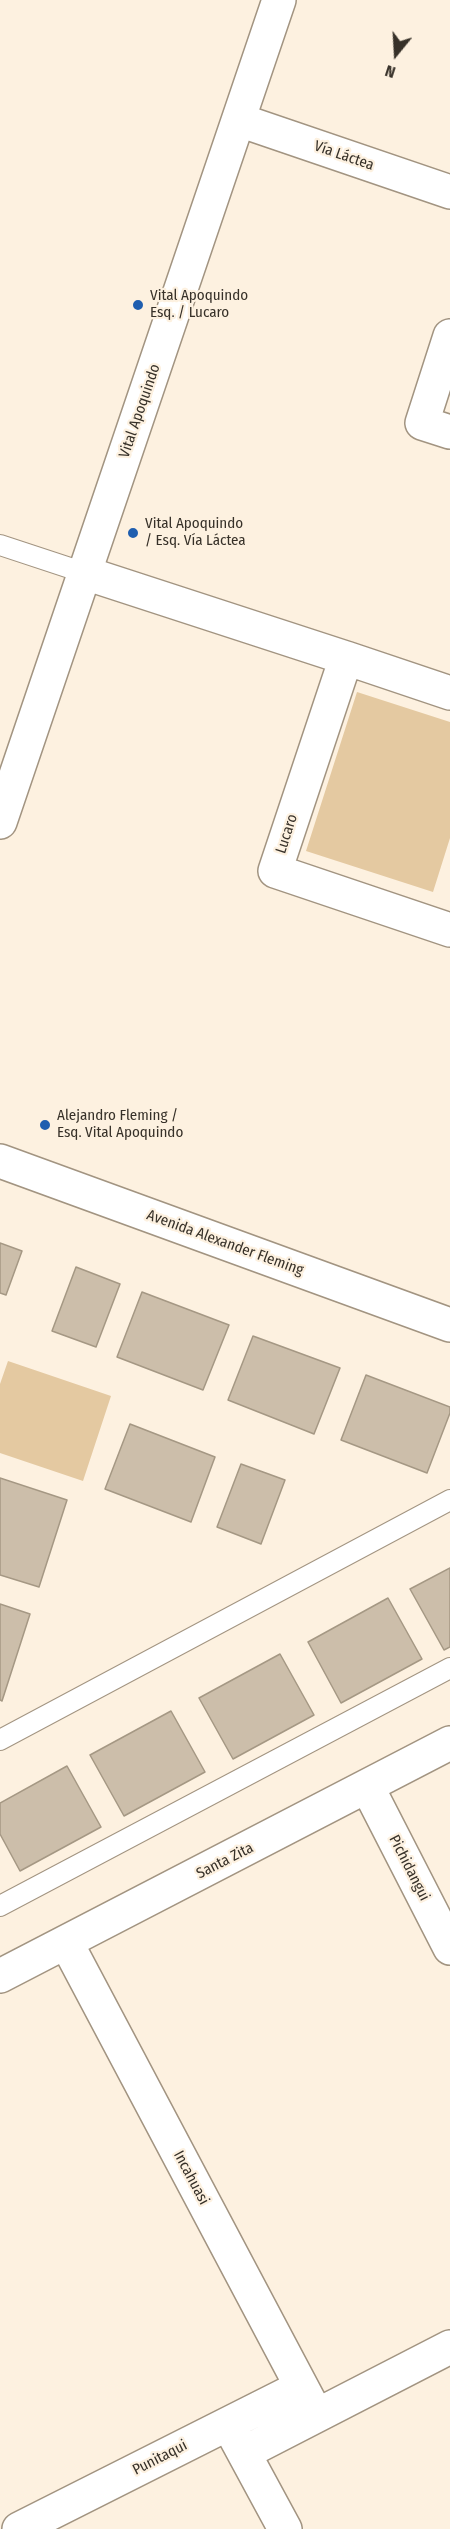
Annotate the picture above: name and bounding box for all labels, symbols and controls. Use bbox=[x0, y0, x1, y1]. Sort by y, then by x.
north arrow bbox=[366, 24, 426, 84]
text: N bbox=[383, 61, 398, 82]
street label: Vía Láctea bbox=[312, 137, 376, 175]
place label: Vital Apoquindo Esq. / Lucaro bbox=[150, 287, 248, 322]
marker: Vital Apoquindo Esq. / Lucaro bbox=[131, 298, 145, 312]
street label: Vital Apoquindo bbox=[116, 362, 164, 460]
place label: Vital Apoquindo / Esq. Vía Láctea bbox=[145, 515, 246, 550]
marker: Vital Apoquindo / Esq. Vía Láctea bbox=[126, 526, 140, 540]
street label: Lucaro bbox=[272, 812, 302, 856]
place label: Alejandro Fleming / Esq. Vital Apoquindo bbox=[57, 1107, 183, 1142]
marker: Alejandro Fleming / Esq. Vital Apoquindo bbox=[38, 1118, 52, 1132]
street label: Avenida Alexander Fleming bbox=[144, 1206, 306, 1280]
street label: Pichidangui bbox=[385, 1832, 433, 1904]
street label: Santa Zita bbox=[194, 1839, 256, 1883]
street label: Incahuasi bbox=[169, 2148, 213, 2208]
street label: Punitaqui bbox=[130, 2437, 190, 2479]

